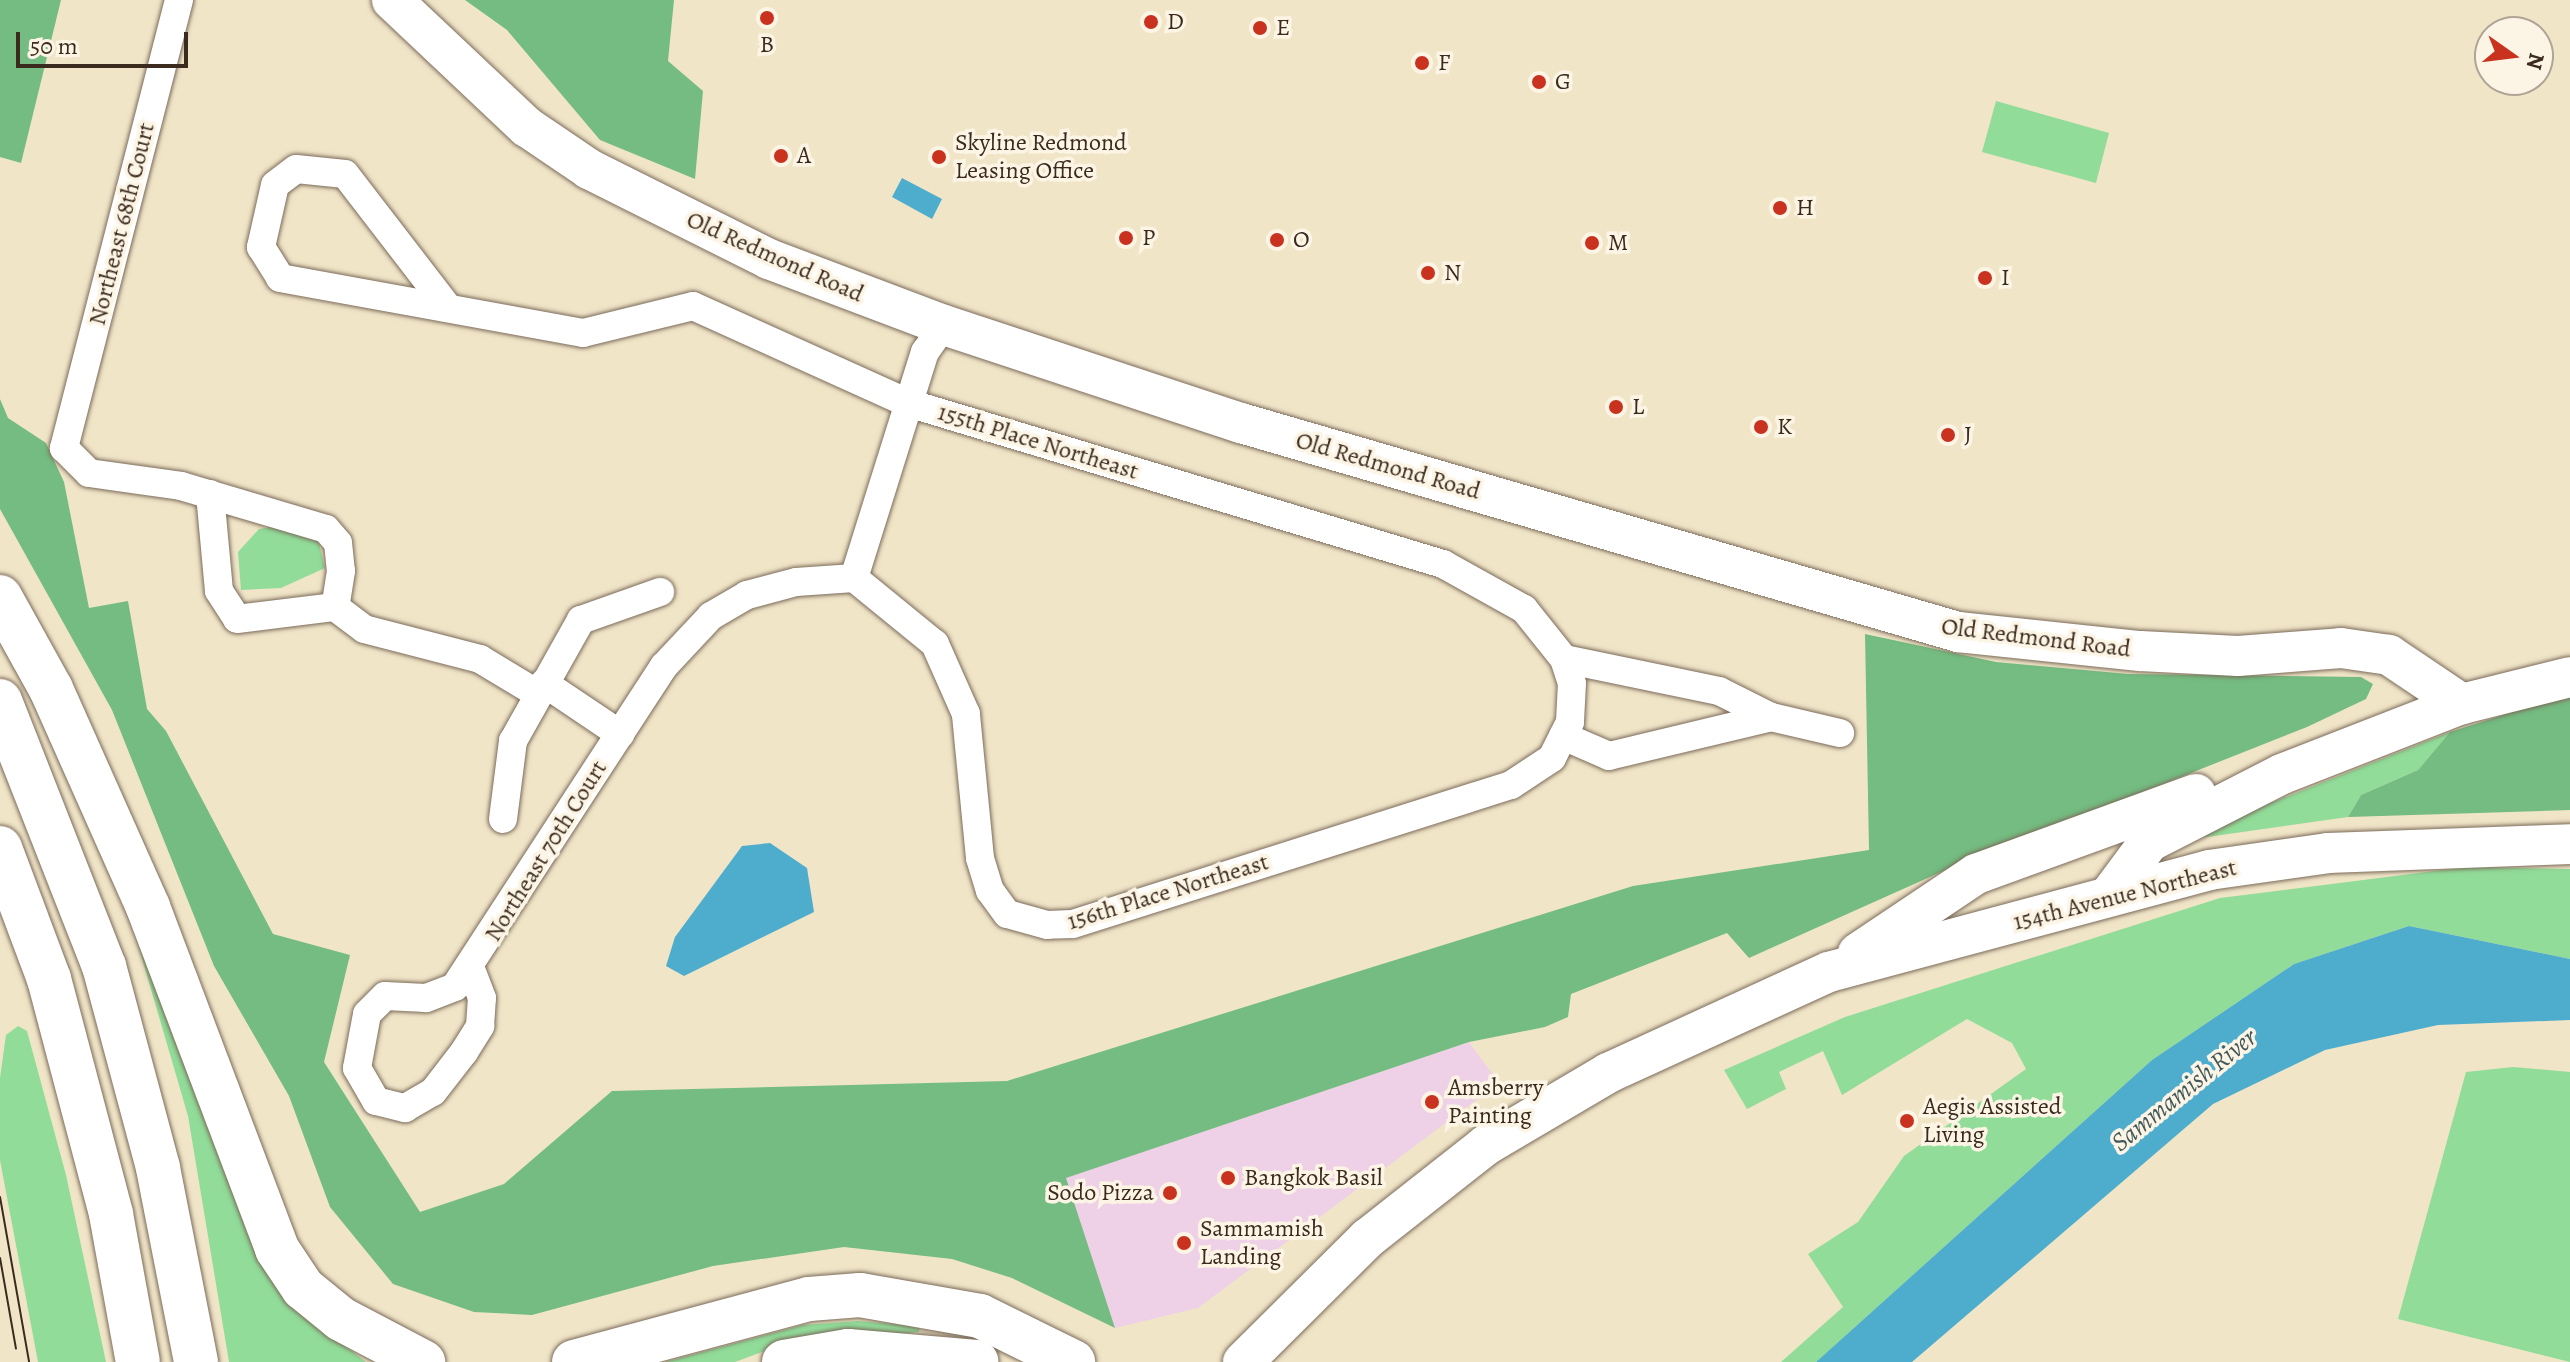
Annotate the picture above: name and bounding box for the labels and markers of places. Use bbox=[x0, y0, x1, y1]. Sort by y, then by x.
place label: D bbox=[1167, 8, 1184, 36]
marker: B bbox=[758, 9, 776, 27]
marker: D bbox=[1142, 13, 1160, 31]
place label: E bbox=[1276, 14, 1290, 42]
marker: E bbox=[1251, 19, 1269, 37]
place label: B bbox=[760, 31, 774, 59]
place label: F bbox=[1438, 49, 1450, 77]
marker: F bbox=[1413, 54, 1431, 72]
place label: G bbox=[1555, 68, 1571, 96]
marker: G bbox=[1530, 73, 1548, 91]
place label: Skyline Redmond Leasing Office bbox=[955, 129, 1127, 185]
place label: A bbox=[797, 142, 811, 170]
marker: A bbox=[772, 147, 790, 165]
marker: Skyline Redmond Leasing Office bbox=[930, 148, 948, 166]
place label: H bbox=[1796, 194, 1814, 222]
marker: H bbox=[1771, 199, 1789, 217]
place label: P bbox=[1142, 224, 1155, 252]
place label: O bbox=[1293, 226, 1310, 254]
marker: P bbox=[1117, 229, 1135, 247]
place label: M bbox=[1608, 229, 1628, 257]
marker: O bbox=[1268, 231, 1286, 249]
marker: M bbox=[1583, 234, 1601, 252]
place label: N bbox=[1444, 259, 1461, 287]
marker: N bbox=[1419, 264, 1437, 282]
place label: I bbox=[2001, 264, 2010, 292]
marker: I bbox=[1976, 269, 1994, 287]
place label: L bbox=[1632, 393, 1644, 421]
marker: L bbox=[1607, 398, 1625, 416]
place label: K bbox=[1777, 413, 1792, 441]
marker: K bbox=[1752, 418, 1770, 436]
place label: J bbox=[1964, 421, 1972, 449]
marker: J bbox=[1939, 426, 1957, 444]
place label: Amsberry Painting bbox=[1448, 1074, 1544, 1130]
marker: Amsberry Painting bbox=[1423, 1093, 1441, 1111]
place label: Aegis Assisted Living bbox=[1923, 1093, 2062, 1149]
marker: Aegis Assisted Living bbox=[1898, 1112, 1916, 1130]
place label: Bangkok Basil bbox=[1244, 1164, 1383, 1192]
marker: Bangkok Basil bbox=[1219, 1169, 1237, 1187]
place label: Sodo Pizza bbox=[1047, 1179, 1154, 1207]
marker: Sodo Pizza bbox=[1161, 1184, 1179, 1202]
place label: Sammamish Landing bbox=[1200, 1215, 1324, 1271]
marker: Sammamish Landing bbox=[1175, 1234, 1193, 1252]

